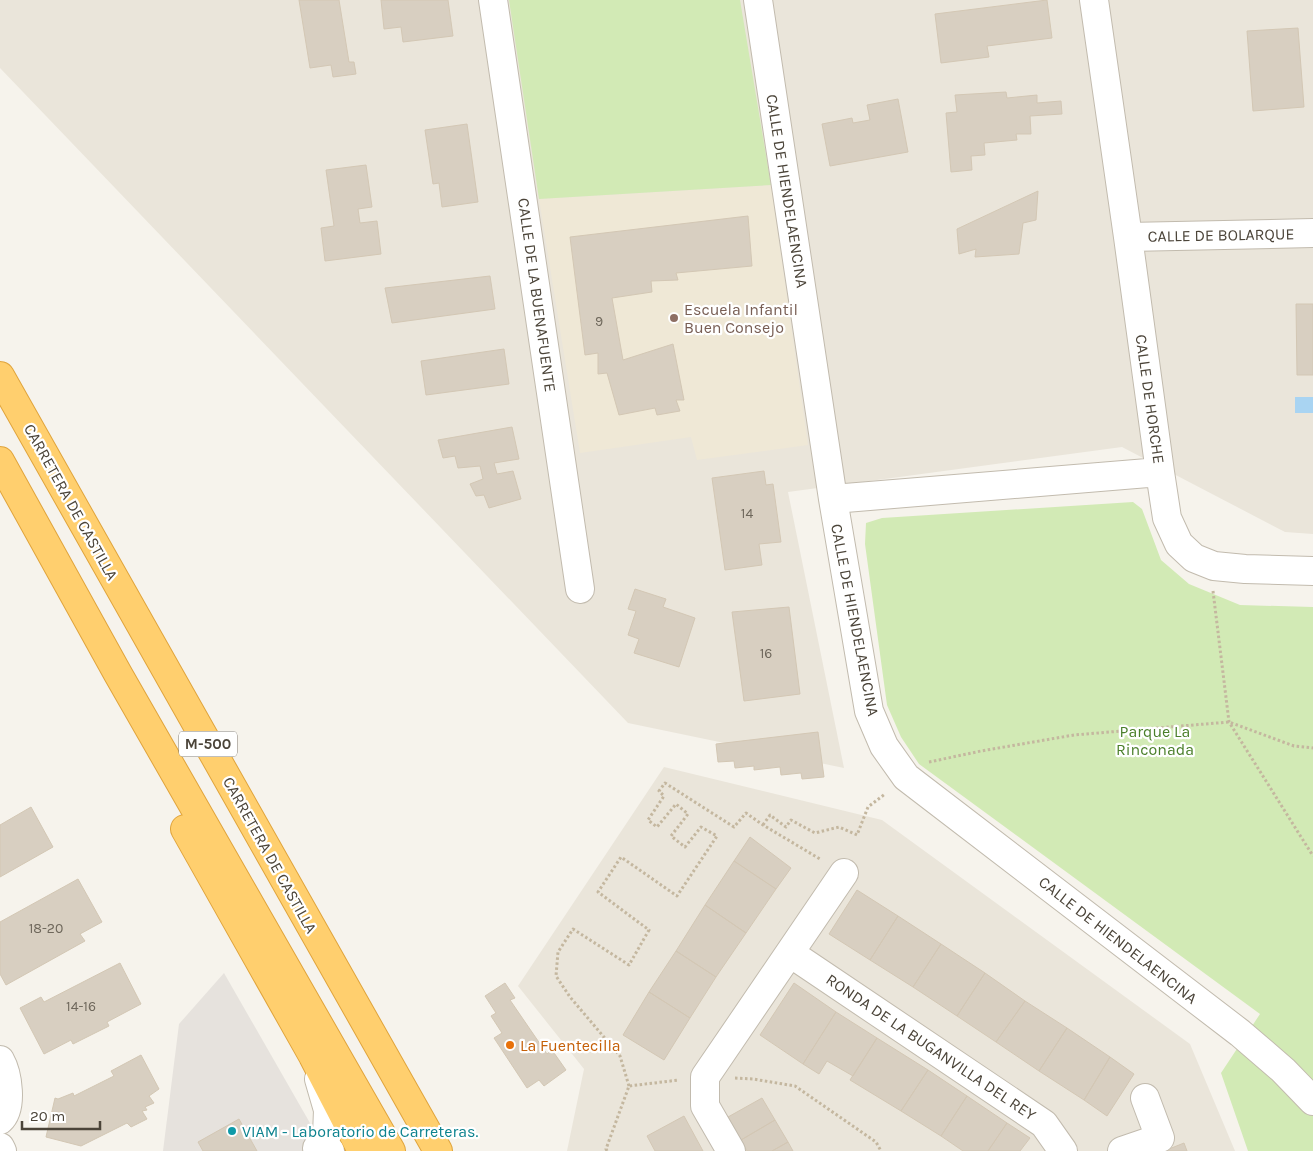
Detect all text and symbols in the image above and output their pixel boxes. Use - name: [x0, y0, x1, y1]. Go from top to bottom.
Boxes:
- street label: CALLE DE HIENDELAENCINA: [762, 93, 812, 289]
- street label: CALLE DE LA BUENAFUENTE: [514, 197, 560, 393]
- street label: CALLE DE BOLARQUE: [1147, 224, 1295, 246]
- place label: Escuela Infantil Buen Consejo: [684, 300, 798, 337]
- marker: Escuela Infantil Buen Consejo: [668, 312, 680, 324]
- house number: 9: [595, 313, 603, 330]
- street label: CALLE DE HORCHE: [1132, 333, 1168, 465]
- street label: CARRETERA DE CASTILLA: [20, 420, 122, 584]
- house number: 14: [741, 505, 753, 522]
- street label: CALLE DE HIENDELAENCINA: [827, 522, 883, 718]
- house number: 16: [760, 645, 772, 662]
- park label: Parque La Rinconada: [1116, 722, 1194, 759]
- road number: M-500: [179, 732, 237, 756]
- street label: CARRETERA DE CASTILLA: [219, 773, 321, 937]
- street label: CALLE DE HIENDELAENCINA: [1035, 872, 1201, 1008]
- house number: 18-20: [29, 920, 63, 937]
- street label: RONDA DE LA BUGANVILLA DEL REY: [822, 969, 1040, 1125]
- house number: 14-16: [66, 998, 96, 1015]
- place label: La Fuentecilla: [520, 1036, 621, 1055]
- marker: La Fuentecilla: [504, 1039, 516, 1051]
- scale bar: [22, 1098, 100, 1130]
- text: 20 m: [30, 1107, 65, 1125]
- place label: VIAM - Laboratorio de Carreteras.: [242, 1122, 478, 1141]
- marker: VIAM - Laboratorio de Carreteras.: [226, 1125, 238, 1137]

